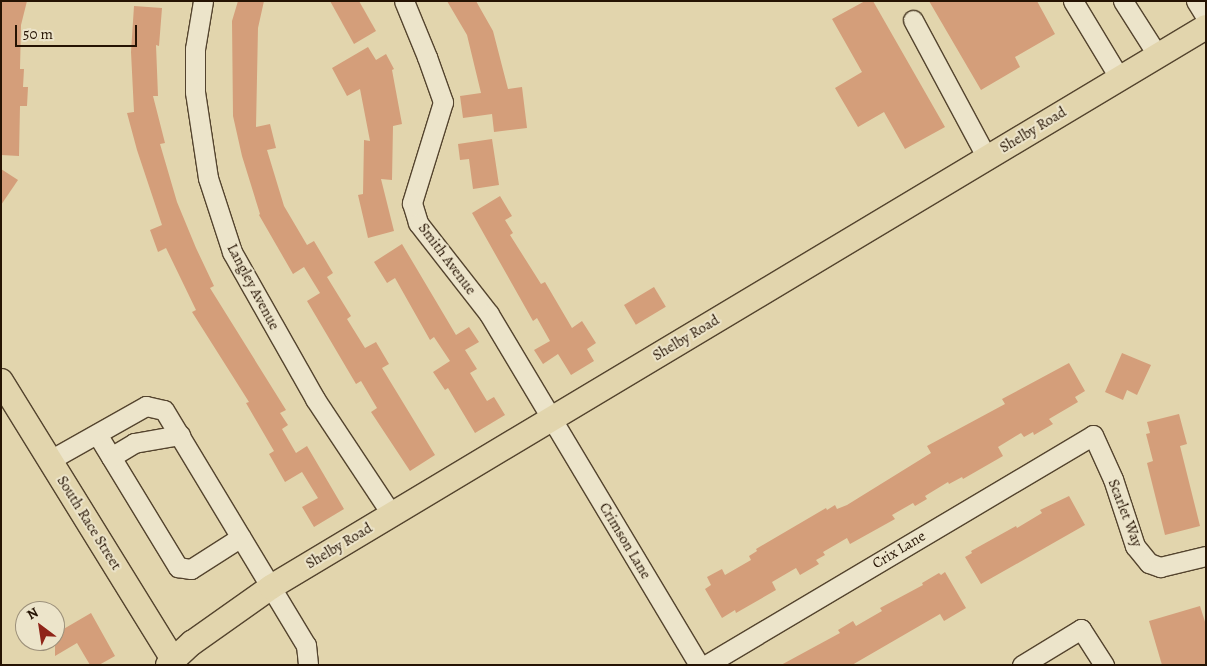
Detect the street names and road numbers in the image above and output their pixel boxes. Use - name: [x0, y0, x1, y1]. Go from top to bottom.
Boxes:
- street label: Shelby Road: [996, 103, 1070, 157]
- street label: Smith Avenue: [414, 220, 480, 298]
- street label: Langley Avenue: [223, 241, 283, 333]
- street label: Shelby Road: [649, 311, 723, 365]
- street label: South Race Street: [53, 473, 125, 573]
- street label: Scarlet Way: [1104, 477, 1146, 549]
- street label: Crimson Lane: [595, 500, 655, 582]
- street label: Shelby Road: [302, 519, 376, 573]
- street label: Crix Lane: [869, 527, 929, 573]

